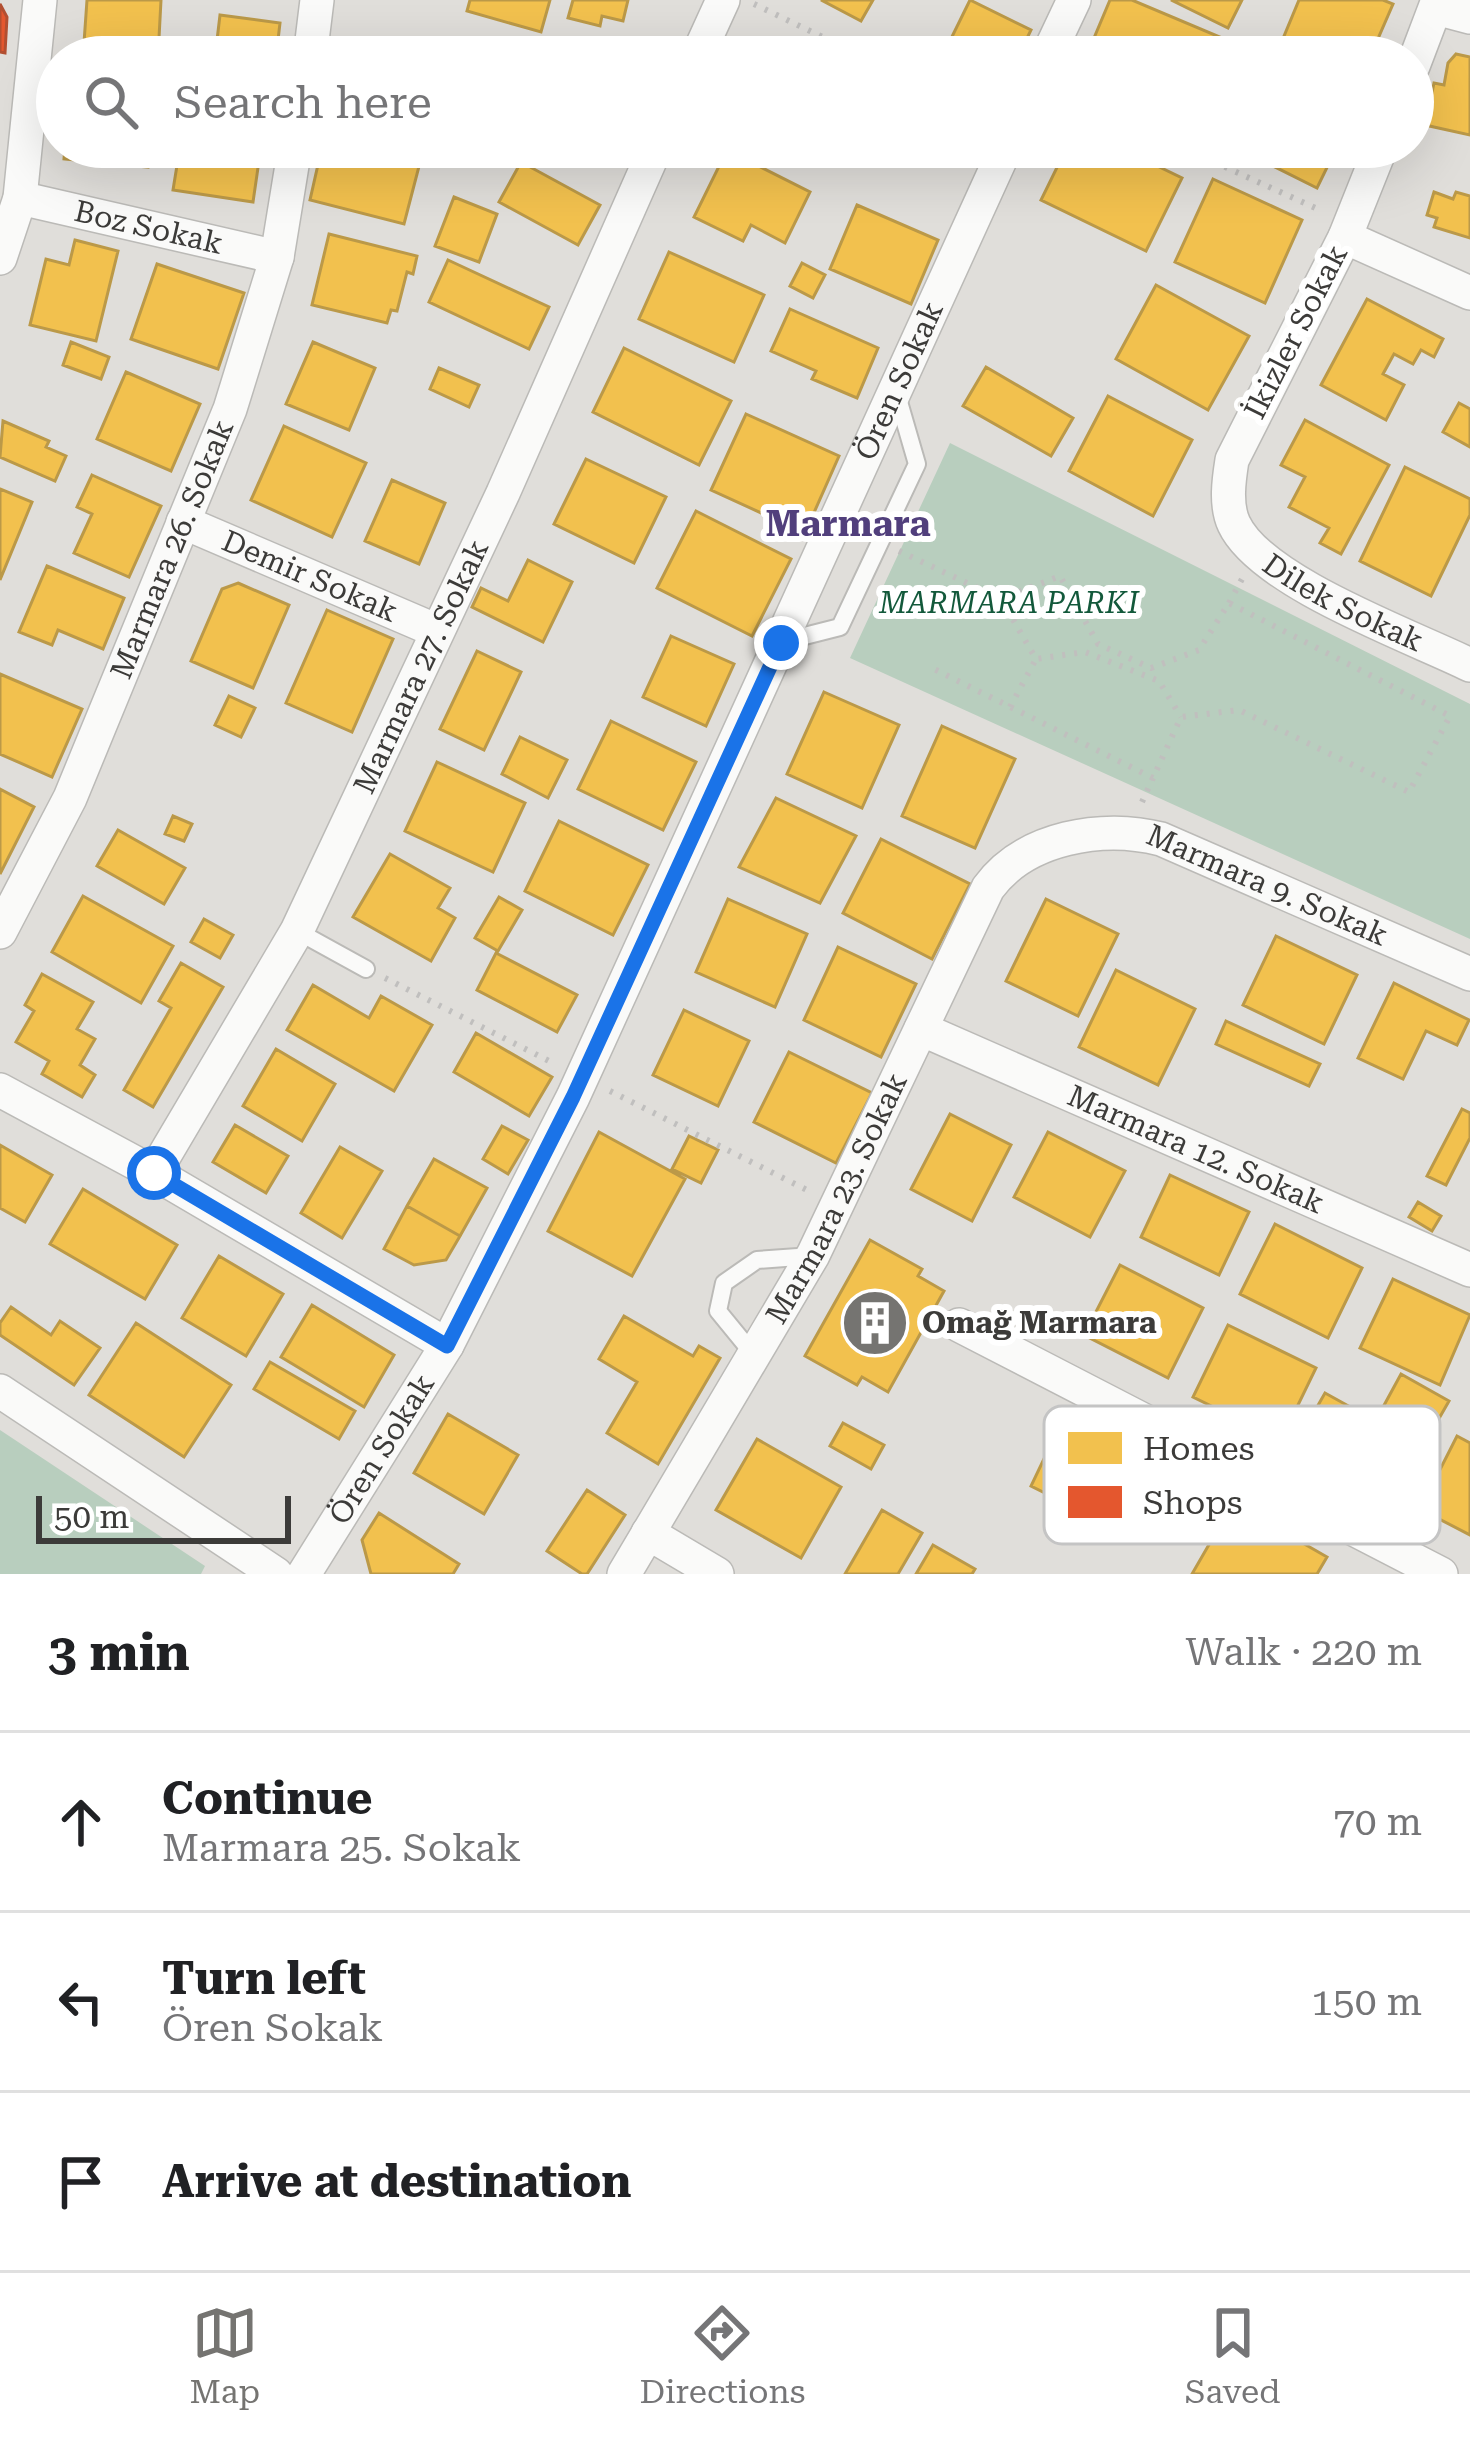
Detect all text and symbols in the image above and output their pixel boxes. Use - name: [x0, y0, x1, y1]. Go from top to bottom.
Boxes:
- search box: [36, 36, 1434, 168]
- icon: search: [78, 69, 144, 135]
- text: Search here: [174, 76, 432, 129]
- street label: Boz Sokak: [71, 193, 226, 261]
- street label: İkizler Sokak: [1237, 239, 1354, 425]
- street label: Ören Sokak: [848, 296, 950, 465]
- street label: Marmara 26. Sokak: [103, 415, 241, 684]
- district label: Marmara: [765, 503, 931, 545]
- street label: Demir Sokak: [217, 523, 403, 629]
- street label: Marmara 27. Sokak: [346, 534, 495, 799]
- street label: Dilek Sokak: [1256, 546, 1428, 658]
- park label: MARMARA PARKI: [878, 585, 1140, 620]
- route end: [754, 616, 808, 670]
- street label: Marmara 9. Sokak: [1141, 817, 1393, 953]
- street label: Marmara 23. Sokak: [758, 1067, 914, 1330]
- street label: Marmara 12. Sokak: [1062, 1078, 1329, 1221]
- route start: [127, 1146, 181, 1200]
- building icon: Omağ Marmara: [840, 1288, 910, 1358]
- place label: Omağ Marmara: [922, 1305, 1157, 1340]
- street label: Ören Sokak: [322, 1368, 441, 1530]
- legend: [1044, 1406, 1440, 1544]
- text: Homes: [1143, 1429, 1254, 1468]
- text: Shops: [1143, 1483, 1242, 1522]
- scale bar: [36, 1490, 291, 1543]
- text: 50 m: [54, 1497, 129, 1536]
- text: 3 min: [48, 1623, 190, 1682]
- text: Walk · 220 m: [1186, 1629, 1422, 1675]
- text: Continue: [162, 1772, 373, 1825]
- icon: ahead: [48, 1789, 114, 1855]
- text: 70 m: [1333, 1799, 1422, 1845]
- text: Marmara 25. Sokak: [162, 1825, 521, 1871]
- text: Turn left: [162, 1952, 366, 2005]
- icon: left: [48, 1969, 114, 2035]
- text: 150 m: [1311, 1979, 1422, 2025]
- text: Ören Sokak: [162, 2005, 383, 2051]
- icon: arrive: [48, 2149, 114, 2215]
- text: Arrive at destination: [162, 2155, 631, 2208]
- tab: Map: [190, 2300, 260, 2411]
- tab: Directions: [639, 2300, 805, 2411]
- tab: Saved: [1185, 2300, 1280, 2411]

